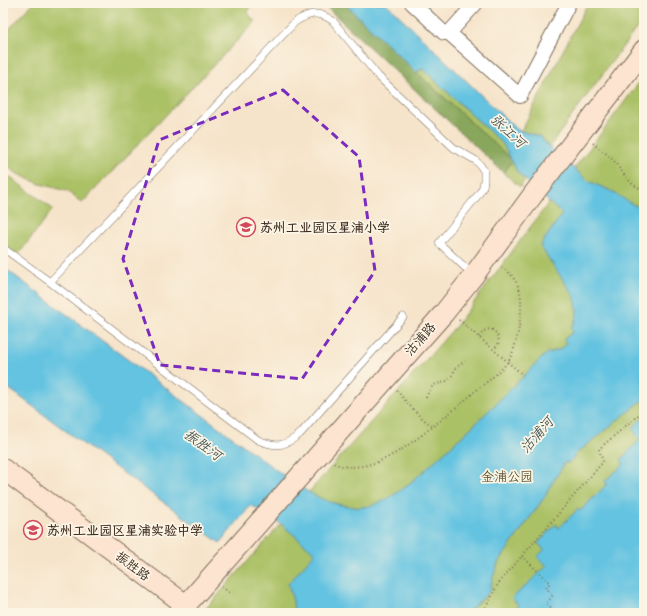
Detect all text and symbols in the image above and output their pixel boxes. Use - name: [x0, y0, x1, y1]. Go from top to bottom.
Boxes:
- water label: 张江河: [487, 110, 531, 153]
- school or university icon: 苏州工业园区星浦小学: [235, 216, 257, 238]
- place label: 苏州工业园区星浦小学: [260, 220, 390, 235]
- street label: 沽浦路: [402, 319, 438, 359]
- water label: 沽浦河: [517, 412, 559, 456]
- water label: 振胜河: [181, 426, 227, 465]
- park label: 金浦公园: [481, 469, 533, 484]
- school or university icon: 苏州工业园区星浦实验中学: [22, 519, 44, 541]
- place label: 苏州工业园区星浦实验中学: [47, 523, 203, 538]
- street label: 振胜路: [113, 548, 153, 584]

